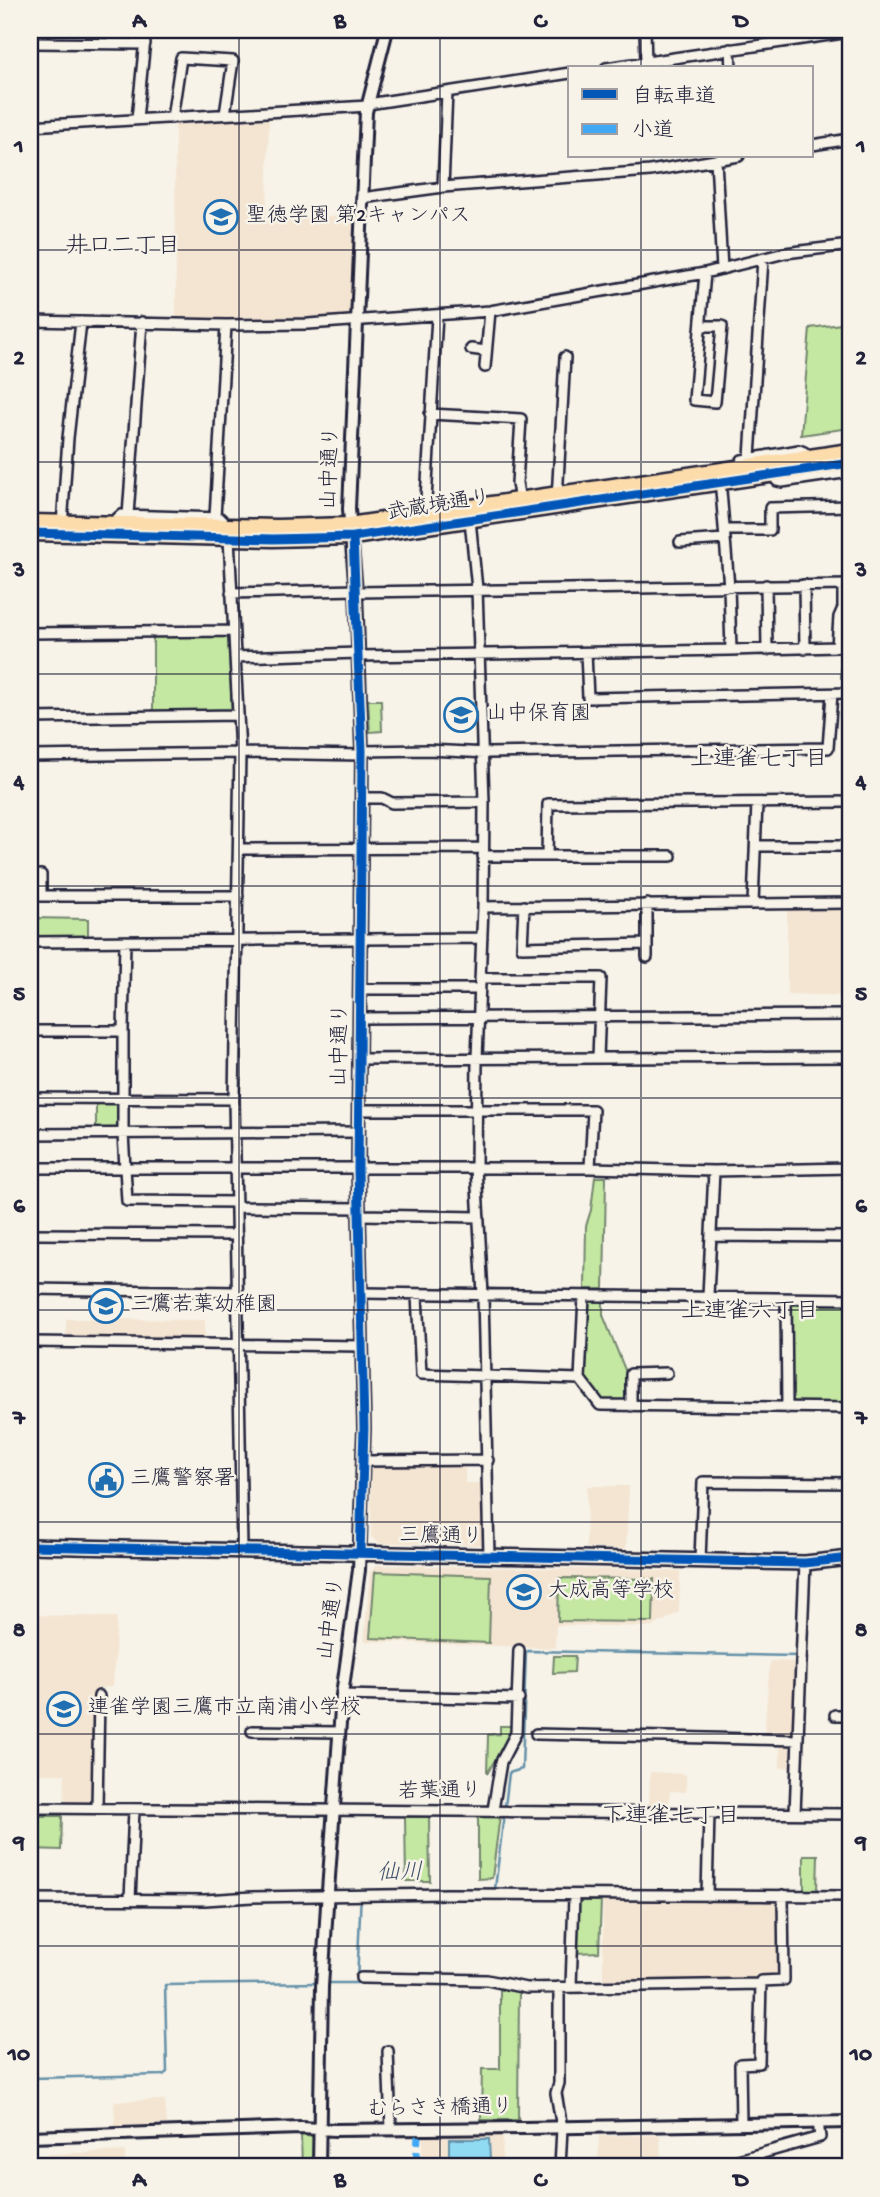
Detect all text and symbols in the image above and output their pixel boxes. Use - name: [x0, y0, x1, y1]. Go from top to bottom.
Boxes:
- text: A: [131, 9, 147, 36]
- text: B: [333, 9, 347, 36]
- text: C: [534, 9, 549, 36]
- text: D: [732, 9, 750, 36]
- legend: [568, 66, 814, 158]
- text: 自転車道: [632, 84, 716, 111]
- text: 小道: [632, 119, 674, 145]
- text: 1: [13, 134, 24, 161]
- text: 1: [855, 134, 866, 161]
- school or university icon: 聖徳学園 第2キャンパス: [202, 198, 240, 236]
- place label: 聖徳学園 第2キャンパス: [246, 204, 470, 230]
- district label: 井口二丁目: [66, 233, 181, 261]
- text: 2: [13, 346, 25, 373]
- text: 2: [855, 346, 867, 373]
- street label: 山中通り: [316, 426, 346, 510]
- street label: 武蔵境通り: [385, 484, 493, 528]
- text: 3: [12, 558, 25, 585]
- text: 3: [854, 558, 867, 585]
- school or university icon: 山中保育園: [442, 696, 480, 734]
- place label: 山中保育園: [486, 701, 591, 728]
- district label: 上連雀七丁目: [690, 746, 828, 774]
- text: 4: [13, 770, 25, 797]
- text: 4: [855, 770, 867, 797]
- text: 5: [13, 982, 25, 1009]
- text: 5: [855, 982, 867, 1009]
- street label: 山中通り: [327, 1003, 355, 1087]
- text: 6: [13, 1194, 26, 1221]
- text: 6: [855, 1194, 868, 1221]
- school or university icon: 三鷹若葉幼稚園: [87, 1287, 125, 1325]
- place label: 三鷹若葉幼稚園: [130, 1292, 277, 1319]
- district label: 上連雀六丁目: [681, 1298, 819, 1326]
- text: 7: [12, 1406, 26, 1433]
- text: 7: [854, 1406, 868, 1433]
- public building icon: 三鷹警察署: [87, 1461, 125, 1499]
- place label: 三鷹警察署: [130, 1466, 235, 1493]
- street label: 三鷹通り: [399, 1523, 483, 1551]
- school or university icon: 大成高等学校: [505, 1573, 543, 1611]
- street label: 山中通り: [313, 1575, 351, 1662]
- place label: 大成高等学校: [548, 1578, 674, 1605]
- text: 8: [13, 1618, 26, 1645]
- text: 8: [855, 1618, 868, 1645]
- school or university icon: 連雀学園三鷹市立南浦小学校: [45, 1690, 83, 1728]
- place label: 連雀学園三鷹市立南浦小学校: [88, 1695, 361, 1722]
- street label: 若葉通り: [398, 1778, 482, 1806]
- district label: 下連雀七丁目: [602, 1803, 740, 1831]
- text: 9: [12, 1830, 25, 1857]
- text: 9: [854, 1830, 867, 1857]
- water label: 仙川: [377, 1860, 423, 1888]
- text: 10: [7, 2042, 30, 2069]
- text: 10: [849, 2042, 872, 2069]
- street label: むらさき橋通り: [367, 2095, 513, 2124]
- text: A: [131, 2168, 147, 2195]
- text: B: [333, 2168, 347, 2195]
- text: C: [534, 2168, 549, 2195]
- text: D: [732, 2168, 750, 2195]

